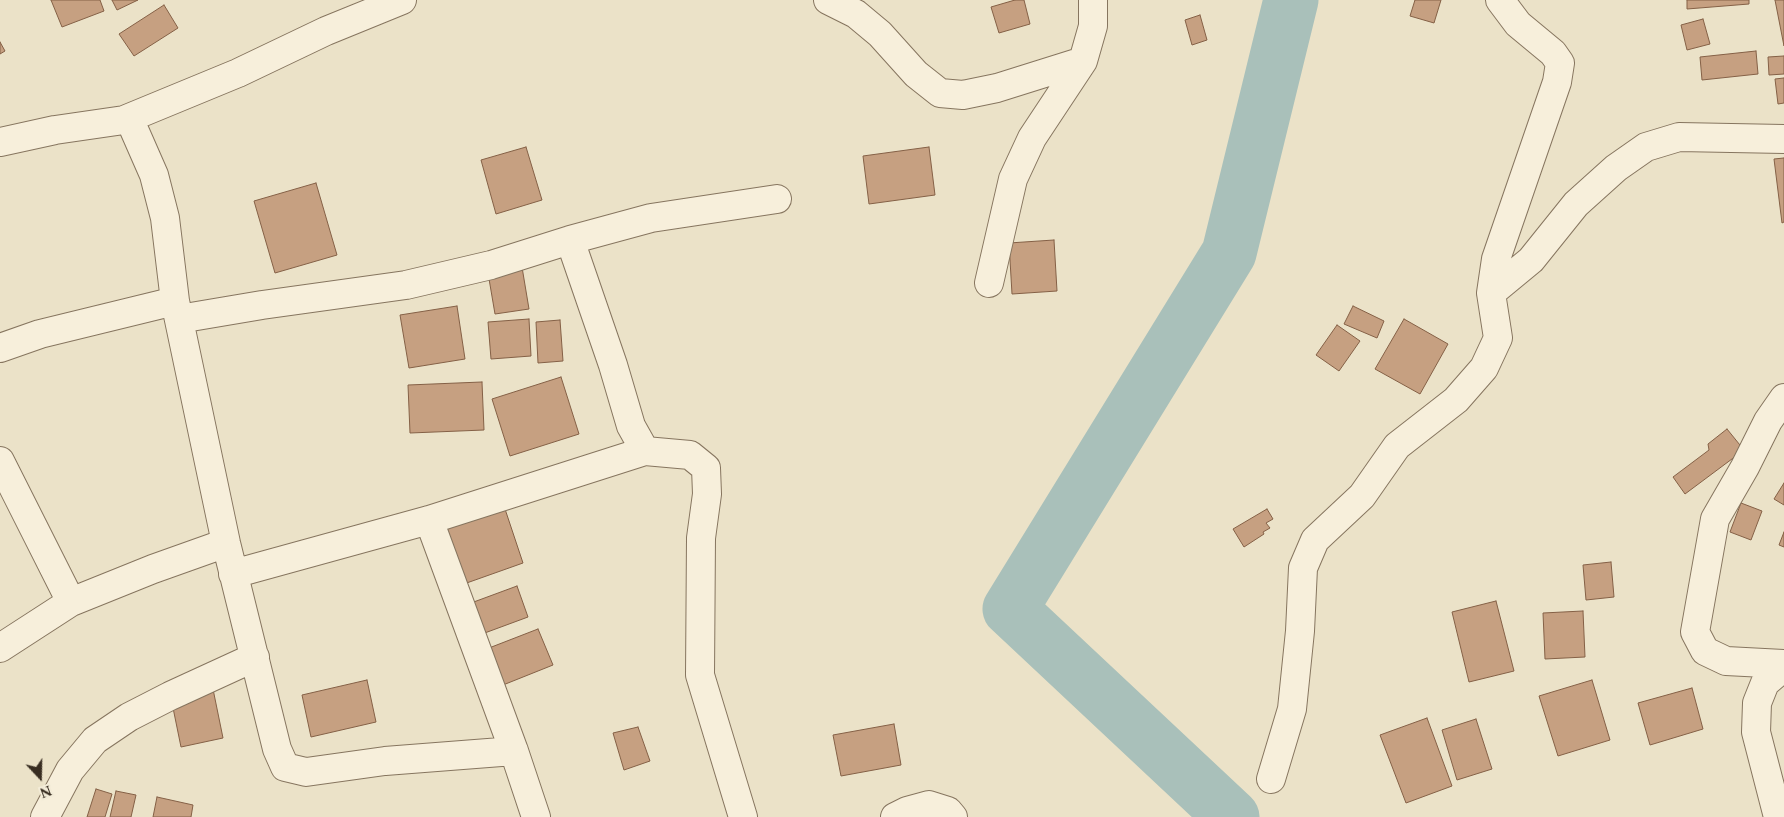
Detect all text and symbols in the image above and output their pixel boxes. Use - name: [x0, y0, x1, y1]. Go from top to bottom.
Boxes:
- north arrow: [15, 752, 65, 802]
- text: N: [36, 780, 55, 803]

